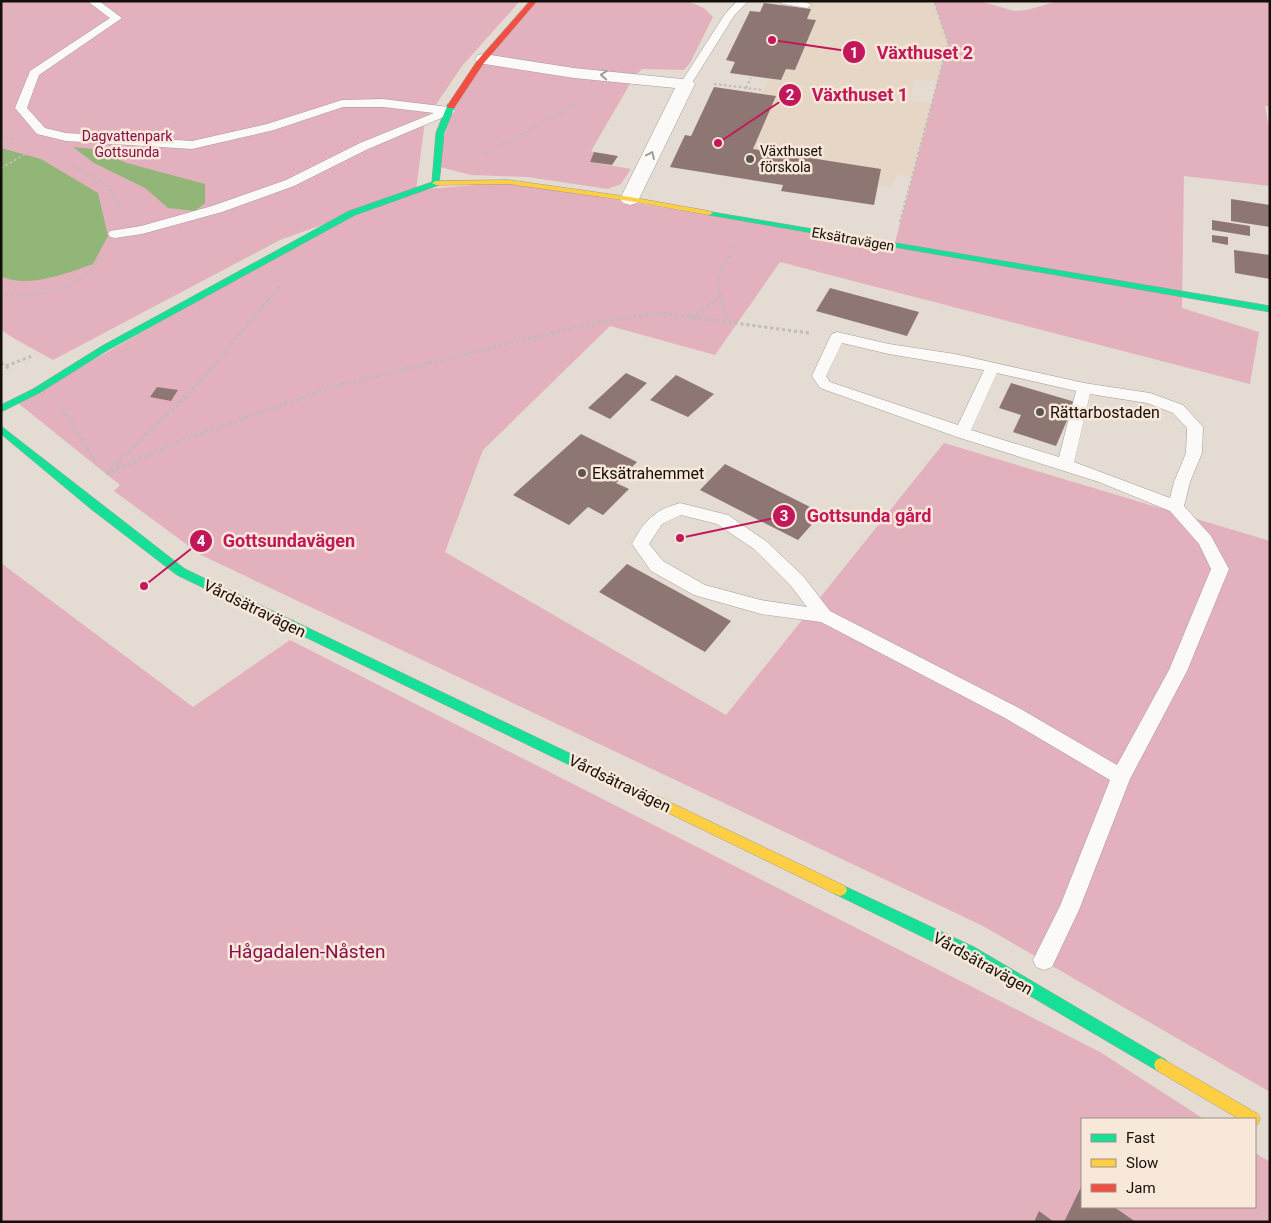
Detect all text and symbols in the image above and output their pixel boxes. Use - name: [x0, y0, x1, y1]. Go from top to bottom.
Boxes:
- callout: Växthuset 2: [842, 36, 983, 69]
- text: Växthuset 2: [877, 42, 973, 63]
- text: 1: [850, 44, 858, 62]
- one-way arrow: [599, 70, 607, 81]
- callout: Växthuset 1: [777, 78, 918, 111]
- text: Växthuset 1: [812, 84, 908, 105]
- text: 2: [786, 86, 795, 104]
- park label: Dagvattenpark Gottsunda: [82, 128, 173, 160]
- place label: Växthuset förskola: [760, 143, 823, 175]
- one-way arrow: [645, 151, 655, 160]
- marker: Växthuset förskola: [744, 153, 756, 165]
- street label: Eksätravägen: [810, 224, 896, 254]
- place label: Rättarbostaden: [1050, 403, 1160, 422]
- marker: Rättarbostaden: [1034, 406, 1046, 418]
- place label: Eksätrahemmet: [592, 464, 704, 483]
- marker: Eksätrahemmet: [576, 467, 588, 479]
- callout: Gottsunda gård: [771, 499, 941, 532]
- text: Gottsunda gård: [807, 505, 931, 526]
- text: 3: [780, 507, 788, 525]
- callout: Gottsundavägen: [188, 524, 365, 557]
- text: Gottsundavägen: [223, 530, 355, 551]
- text: 4: [197, 532, 206, 550]
- street label: Vårdsätravägen: [201, 576, 309, 641]
- street label: Vårdsätravägen: [566, 751, 674, 816]
- street label: Vårdsätravägen: [929, 928, 1036, 999]
- park label: Hågadalen-Nåsten: [229, 940, 385, 963]
- legend: [1081, 1118, 1256, 1208]
- text: Fast: [1126, 1129, 1155, 1147]
- text: Slow: [1126, 1154, 1158, 1172]
- text: Jam: [1126, 1179, 1156, 1197]

